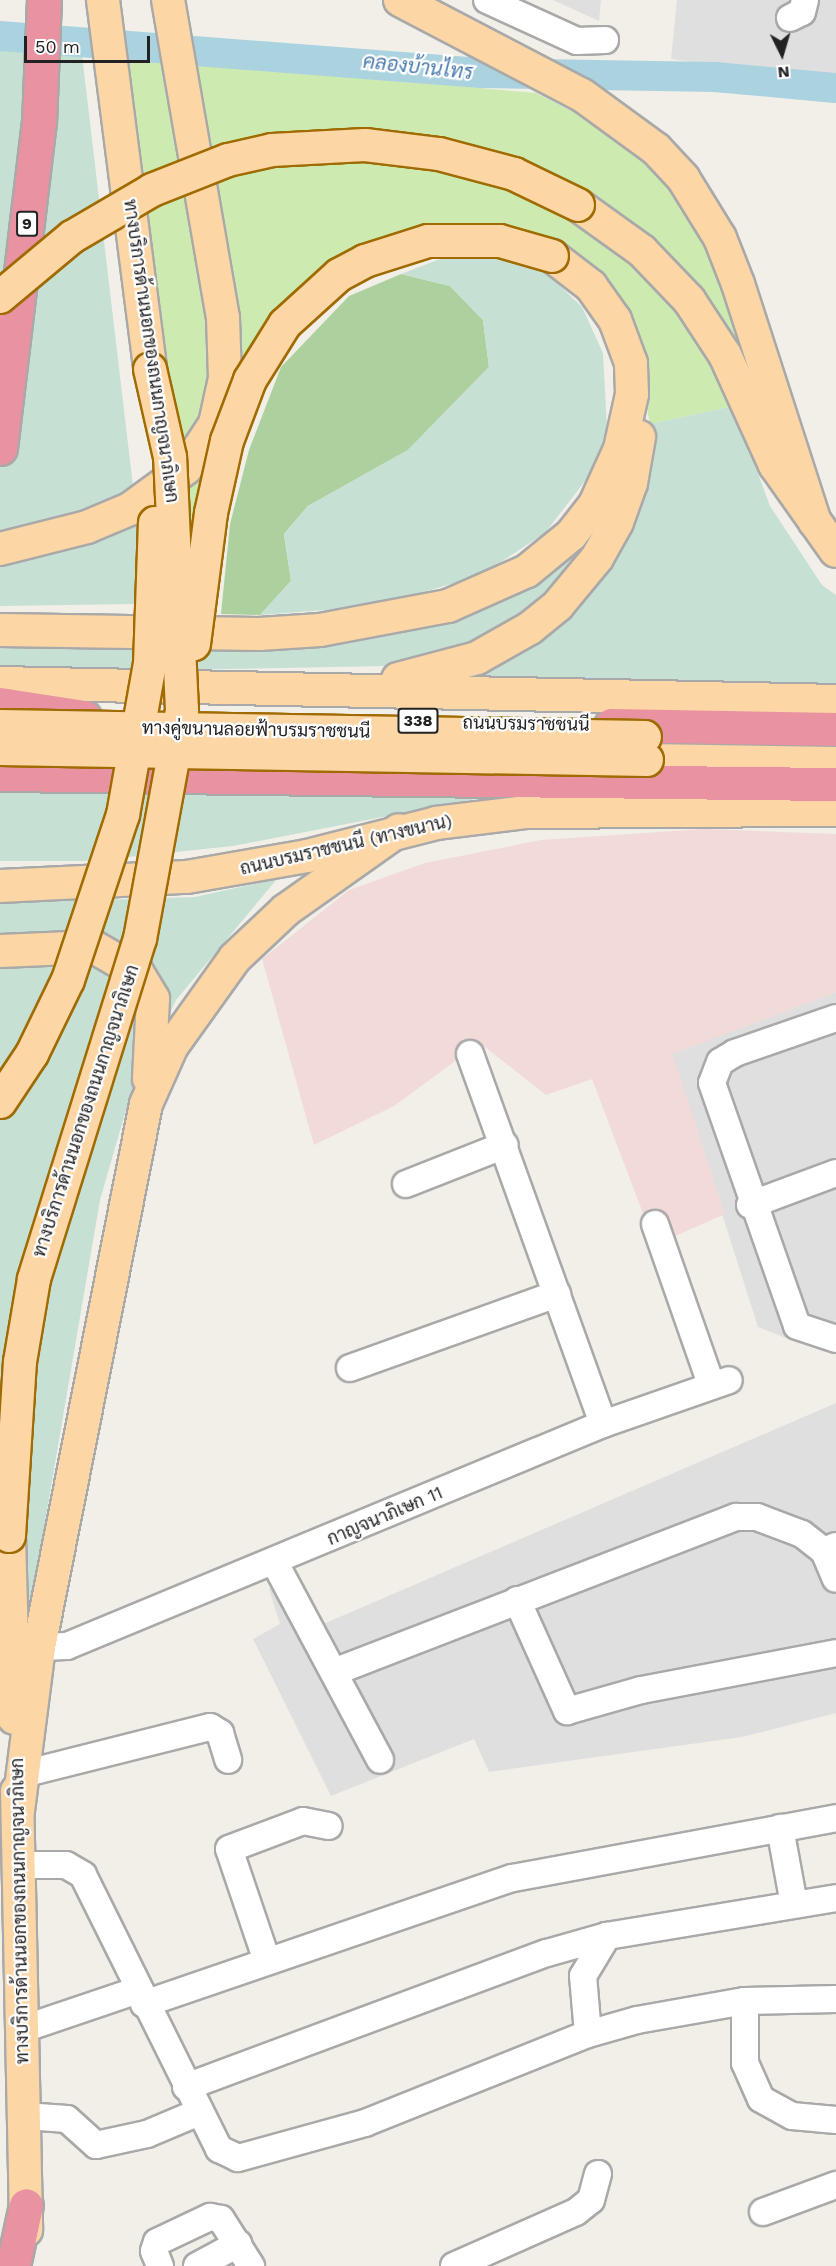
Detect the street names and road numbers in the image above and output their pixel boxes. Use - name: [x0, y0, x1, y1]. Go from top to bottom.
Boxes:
- street label: ทางบริการด้านนอกของถนนกาญจนาภิเษก: [119, 198, 183, 504]
- road number: 9: [15, 211, 39, 237]
- road number: 338: [397, 708, 439, 734]
- street label: ถนนบรมราชชนนี: [462, 712, 590, 736]
- street label: ทางคู่ขนานลอยฟ้าบรมราชชนนี: [142, 717, 370, 743]
- street label: ถนนบรมราชชนนี (ทางขนาน): [238, 810, 454, 880]
- street label: ทางบริการด้านนอกของถนนกาญจนาภิเษก: [28, 962, 144, 1260]
- street label: กาญจนาภิเษก 11: [324, 1482, 446, 1550]
- street label: ทางบริการด้านนอกของถนนกาญจนาภิเษก: [7, 1758, 33, 2064]

